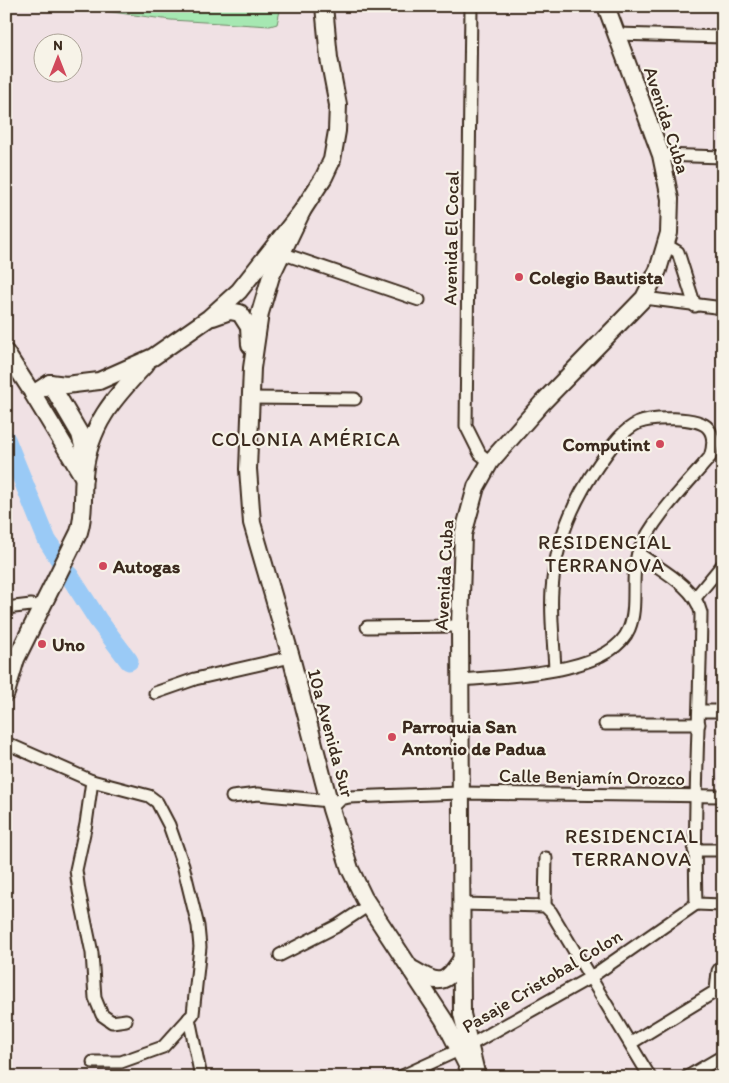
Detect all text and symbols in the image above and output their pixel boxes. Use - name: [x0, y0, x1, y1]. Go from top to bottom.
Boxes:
- north arrow: [32, 32, 82, 82]
- text: N: [53, 37, 63, 54]
- street label: Avenida Cuba: [639, 64, 695, 176]
- street label: Avenida El Cocal: [438, 170, 464, 306]
- place label: Colegio Bautista: [529, 266, 664, 289]
- marker: Colegio Bautista: [513, 271, 525, 283]
- district label: COLONIA AMÉRICA: [211, 427, 401, 451]
- place label: Computint: [563, 433, 651, 456]
- marker: Computint: [654, 438, 666, 450]
- street label: Avenida Cuba: [430, 519, 458, 631]
- district label: RESIDENCIAL TERRANOVA: [538, 530, 672, 577]
- place label: Autogas: [112, 555, 181, 578]
- marker: Autogas: [97, 560, 109, 572]
- place label: Uno: [52, 633, 85, 656]
- marker: Uno: [36, 638, 48, 650]
- street label: 10a Avenida Sur: [303, 666, 359, 800]
- place label: Parroquia San Antonio de Padua: [401, 715, 547, 760]
- marker: Parroquia San Antonio de Padua: [386, 731, 398, 743]
- street label: Calle Benjamín Orozco: [499, 764, 685, 790]
- district label: RESIDENCIAL TERRANOVA: [565, 824, 699, 871]
- street label: Pasaje Cristobal Colon: [458, 924, 627, 1038]

